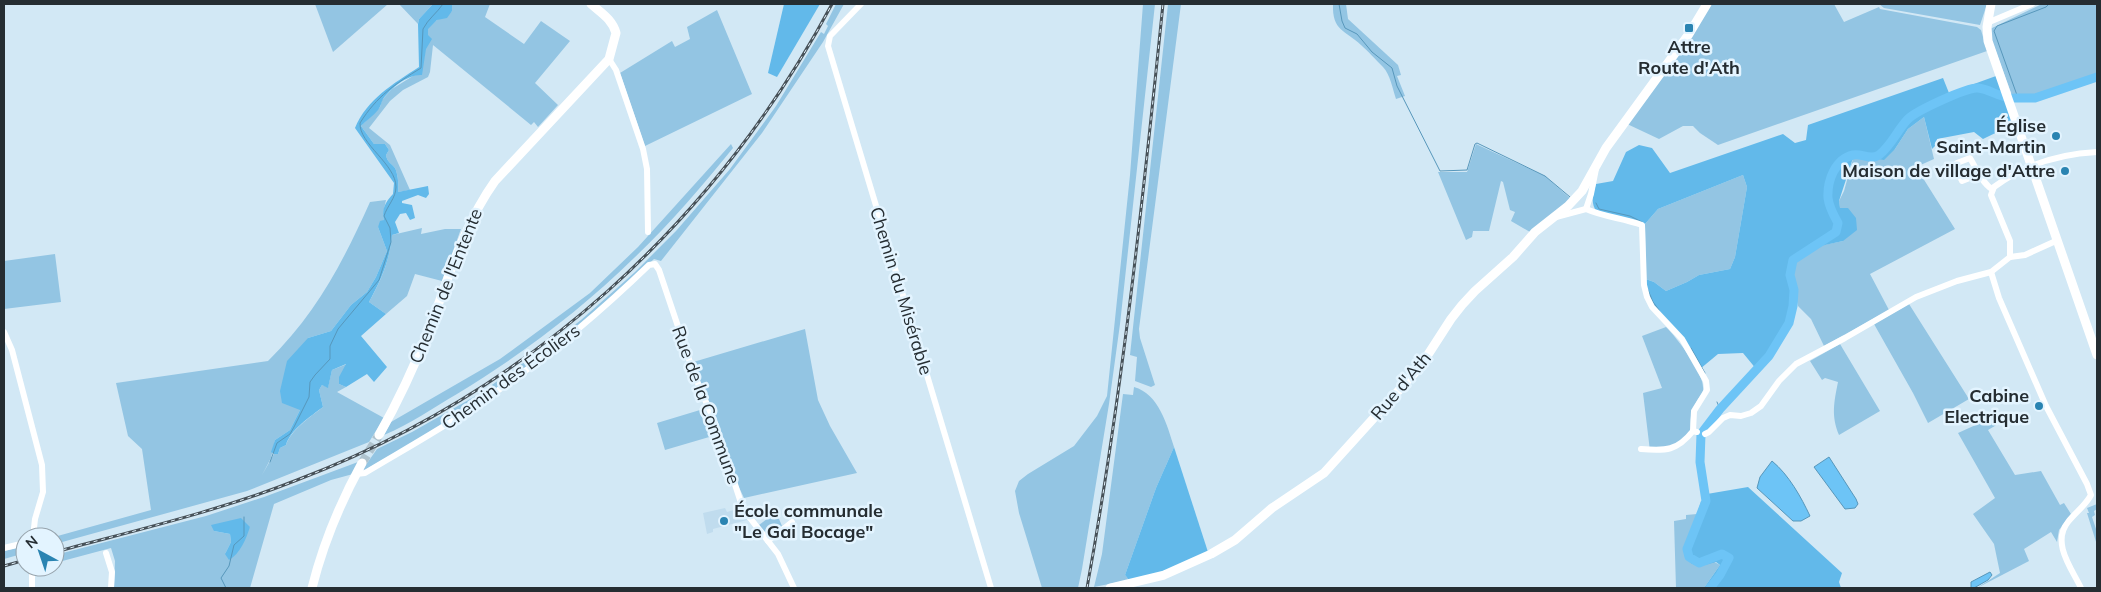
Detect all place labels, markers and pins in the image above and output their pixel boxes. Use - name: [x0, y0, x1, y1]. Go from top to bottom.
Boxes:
- marker: Attre Route d'Ath: [1683, 22, 1695, 34]
- place label: Attre Route d'Ath: [1638, 35, 1740, 79]
- place label: Église Saint-Martin: [1936, 114, 2046, 158]
- marker: Église Saint-Martin: [2050, 130, 2062, 142]
- place label: Maison de village d'Attre: [1842, 159, 2055, 182]
- marker: Maison de village d'Attre: [2059, 165, 2071, 177]
- place label: Cabine Electrique: [1944, 384, 2029, 428]
- marker: Cabine Electrique: [2033, 400, 2045, 412]
- place label: École communale "Le Gai Bocage": [734, 499, 883, 543]
- marker: École communale "Le Gai Bocage": [718, 515, 730, 527]

